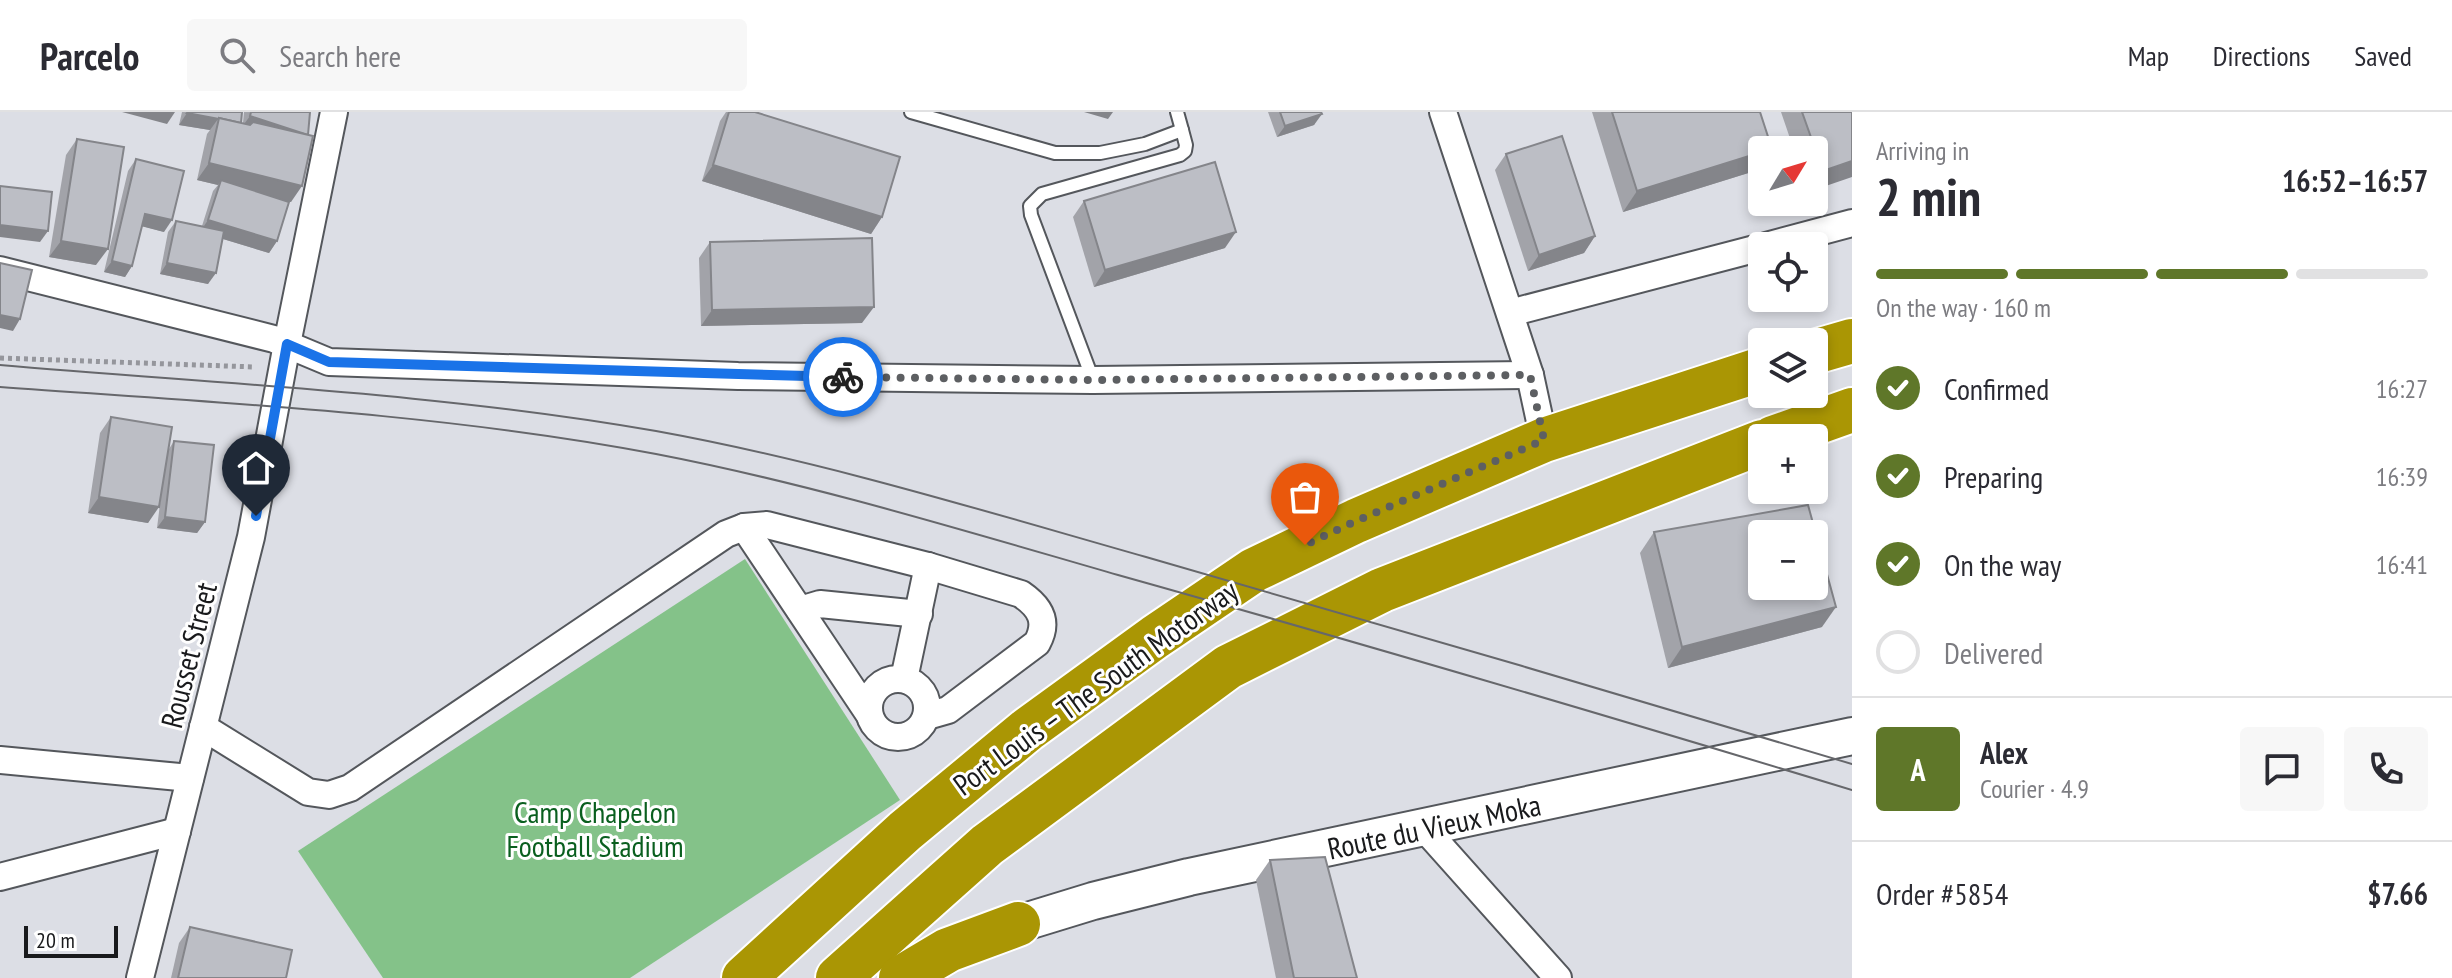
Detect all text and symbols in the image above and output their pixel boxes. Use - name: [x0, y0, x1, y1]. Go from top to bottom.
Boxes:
- search box: [187, 19, 747, 91]
- text: Parcelo: [40, 31, 139, 80]
- icon: search: [215, 33, 259, 77]
- text: Search here: [279, 36, 401, 75]
- text: Map: [2128, 37, 2169, 74]
- text: Directions: [2213, 37, 2310, 74]
- text: Saved: [2354, 37, 2412, 74]
- text: Arriving in: [1876, 134, 1969, 167]
- north arrow: [1748, 136, 1828, 216]
- map controls: [1748, 136, 1828, 600]
- text: 16:52–16:57: [2282, 161, 2428, 200]
- text: 2 min: [1876, 163, 1981, 230]
- button: locate: [1748, 232, 1828, 312]
- text: On the way · 160 m: [1876, 291, 2051, 324]
- button: layers: [1748, 328, 1828, 408]
- courier: [803, 337, 883, 417]
- icon: bike: [821, 355, 865, 399]
- icon: check: [1876, 366, 1920, 410]
- text: Confirmed: [1944, 369, 2049, 408]
- text: 16:27: [2376, 372, 2428, 405]
- button: +: [1748, 424, 1828, 504]
- pin: [222, 434, 290, 516]
- icon: home: [234, 446, 278, 490]
- icon: check: [1876, 454, 1920, 498]
- text: Preparing: [1944, 457, 2043, 496]
- text: 16:39: [2376, 460, 2428, 493]
- pin: [1271, 463, 1339, 545]
- icon: bag: [1283, 475, 1327, 519]
- button: −: [1748, 520, 1828, 600]
- icon: check: [1876, 542, 1920, 586]
- text: On the way: [1944, 545, 2061, 584]
- text: 16:41: [2376, 548, 2428, 581]
- street label: Port Louis – The South Motorway: [945, 570, 1246, 804]
- street label: Rousset Street: [151, 577, 225, 732]
- text: Delivered: [1944, 633, 2043, 672]
- button: chat: [2240, 727, 2324, 811]
- button: phone: [2344, 727, 2428, 811]
- text: Alex: [1980, 733, 2028, 772]
- text: A: [1910, 750, 1926, 789]
- text: Courier · 4.9: [1980, 772, 2089, 805]
- street label: Route du Vieux Moka: [1324, 784, 1544, 868]
- park label: Camp Chapelon Football Stadium: [506, 792, 684, 865]
- text: Order #5854: [1876, 874, 2008, 913]
- text: $7.66: [2367, 874, 2428, 913]
- scale bar: [24, 922, 118, 958]
- text: 20 m: [36, 926, 75, 954]

